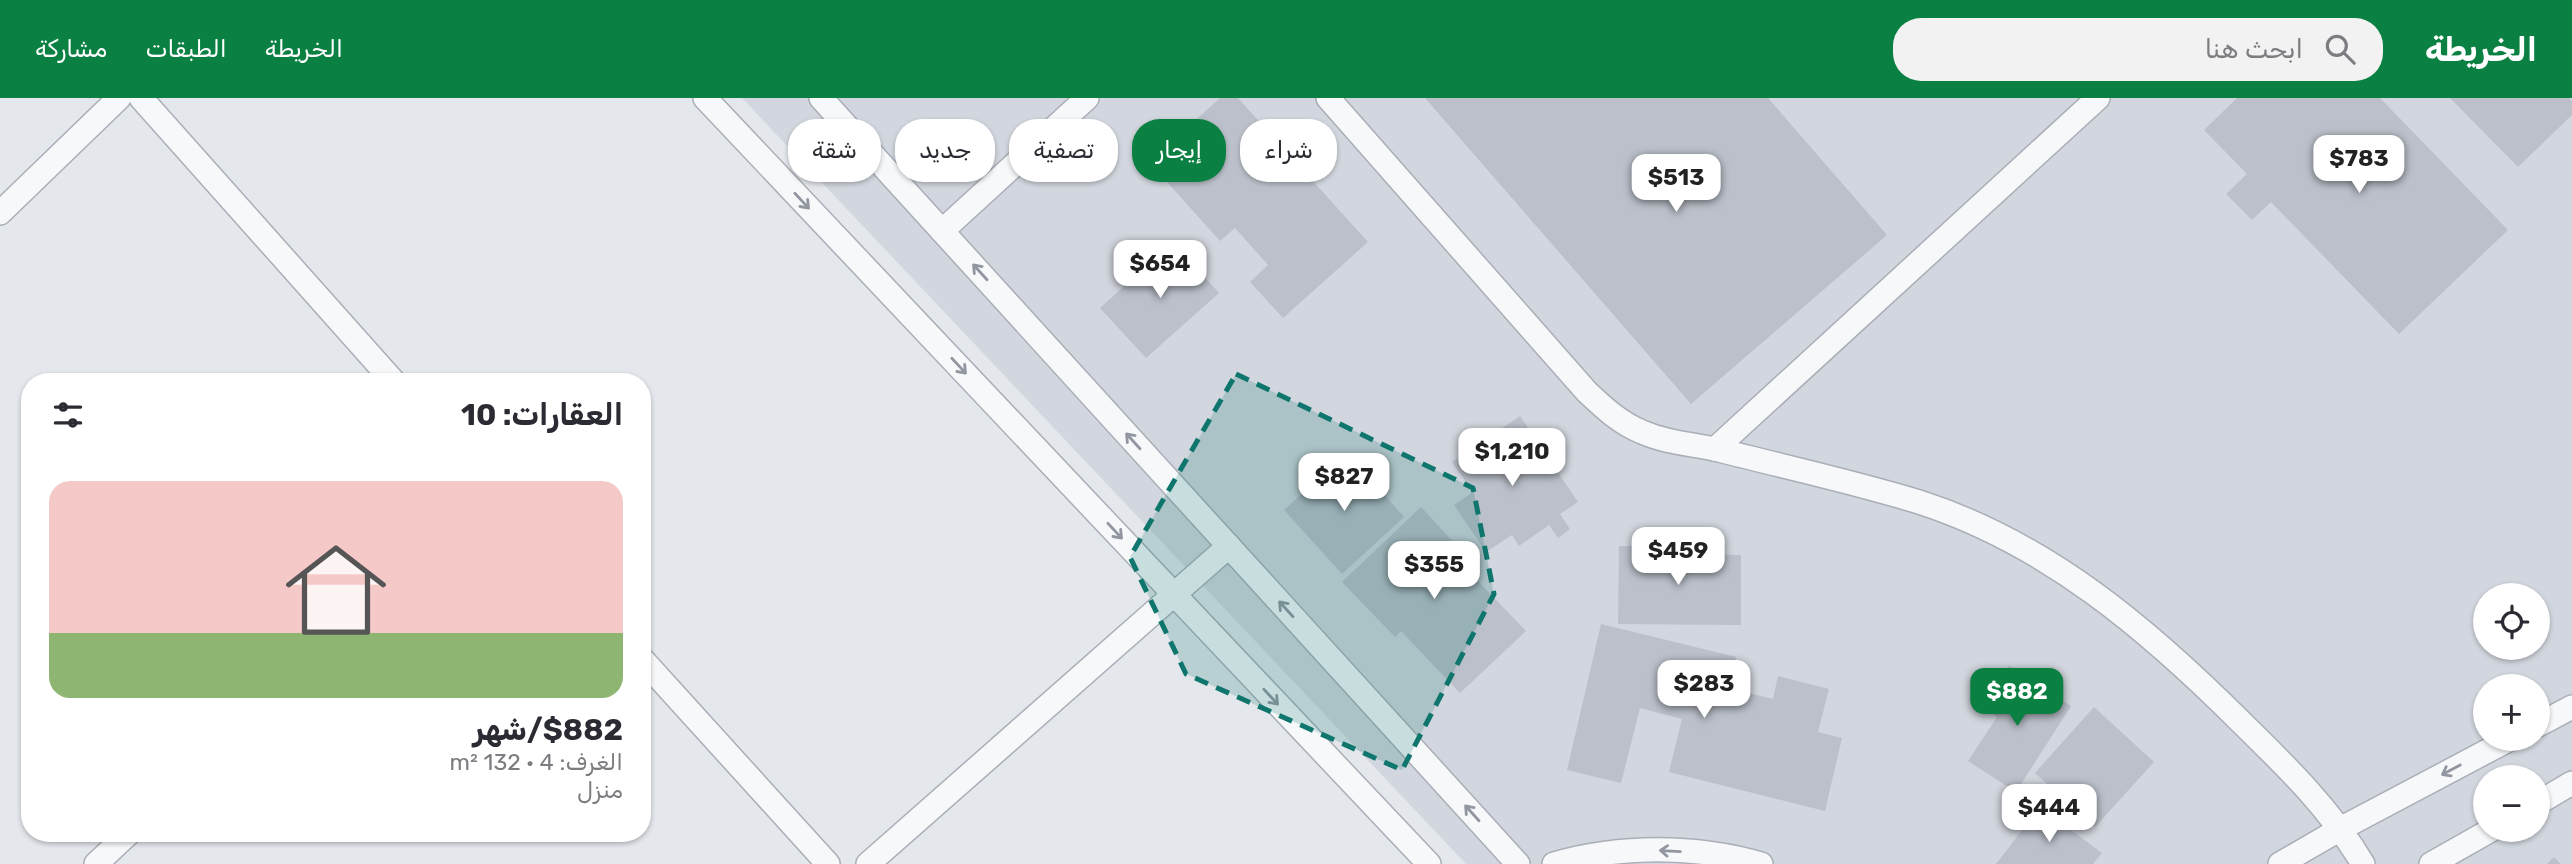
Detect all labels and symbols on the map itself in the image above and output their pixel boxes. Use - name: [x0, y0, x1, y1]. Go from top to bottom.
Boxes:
- pin: $783: [2318, 136, 2400, 195]
- pin: $513: [1635, 155, 1717, 214]
- one-way arrow: [794, 192, 811, 209]
- pin: $654: [1119, 240, 1201, 300]
- one-way arrow: [971, 264, 988, 281]
- one-way arrow: [950, 357, 967, 374]
- pin: $1,210: [1455, 428, 1569, 488]
- one-way arrow: [1125, 432, 1141, 450]
- pin: $827: [1303, 454, 1385, 513]
- one-way arrow: [1106, 523, 1123, 540]
- pin: $459: [1637, 528, 1719, 587]
- pin: $355: [1393, 542, 1475, 601]
- one-way arrow: [1278, 600, 1294, 618]
- pin: $283: [1663, 660, 1745, 720]
- pin: $882: [1976, 668, 2058, 728]
- one-way arrow: [1263, 688, 1280, 705]
- one-way arrow: [2441, 764, 2462, 778]
- pin: $444: [2008, 784, 2090, 844]
- one-way arrow: [1464, 805, 1480, 823]
- one-way arrow: [1659, 844, 1682, 857]

